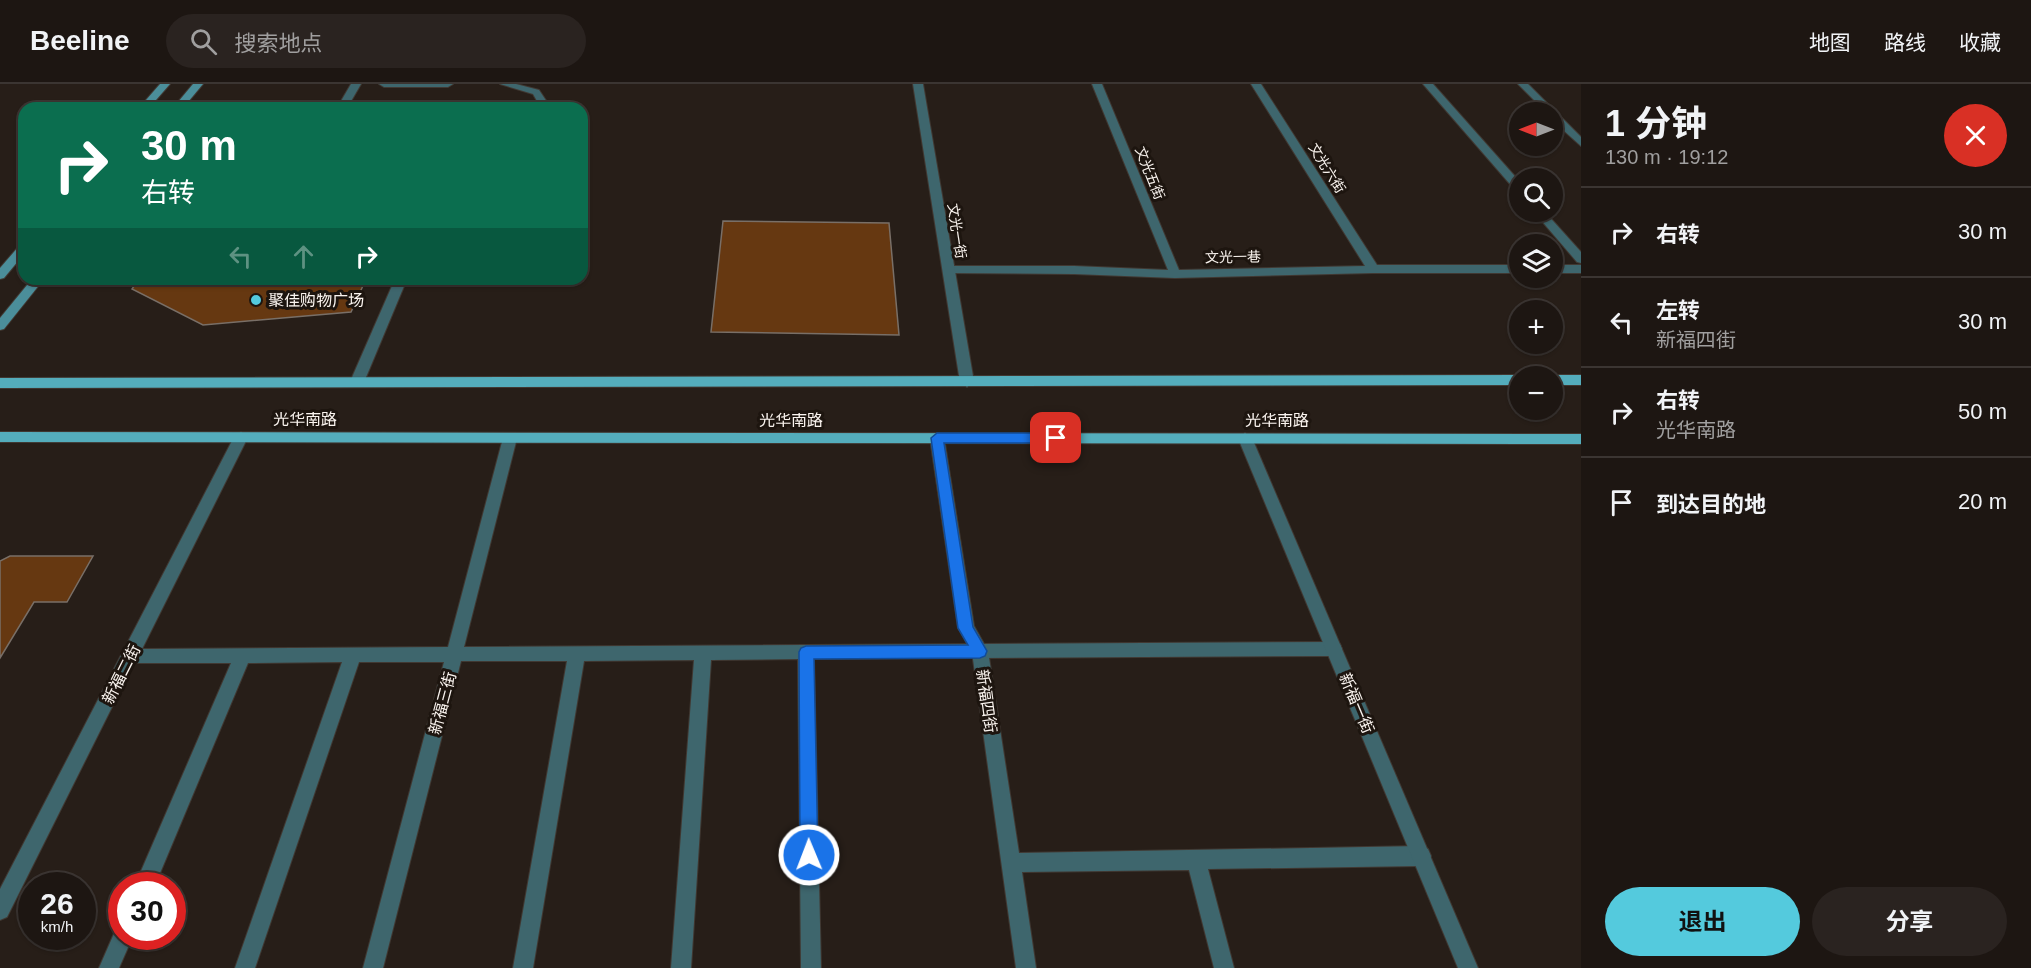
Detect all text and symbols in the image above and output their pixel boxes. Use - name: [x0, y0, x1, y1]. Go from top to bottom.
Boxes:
- search box: [166, 14, 586, 68]
- text: Beeline: [30, 25, 130, 56]
- icon: search: [187, 25, 220, 58]
- text: 搜索地点: [235, 31, 323, 56]
- text: 地图: [1809, 31, 1851, 54]
- text: 路线: [1884, 31, 1926, 54]
- text: 收藏: [1959, 31, 2001, 54]
- north arrow: [1509, 102, 1563, 156]
- map controls: [1509, 102, 1563, 420]
- text: 1 分钟: [1605, 103, 1707, 144]
- button: close: [1944, 104, 2007, 167]
- text: 30 m: [141, 122, 237, 169]
- icon: right: [42, 126, 120, 204]
- street label: 文光六街: [1305, 140, 1349, 196]
- street label: 文光五街: [1132, 144, 1168, 202]
- text: 130 m · 19:12: [1605, 146, 1728, 168]
- button: search: [1509, 168, 1563, 222]
- text: 右转: [141, 178, 195, 208]
- street label: 文光一街: [945, 202, 969, 260]
- icon: right: [1605, 216, 1638, 249]
- text: 30 m: [1958, 219, 2007, 244]
- text: 右转: [1656, 222, 1700, 247]
- button: layers: [1509, 234, 1563, 288]
- icon: left: [224, 240, 257, 273]
- icon: ahead: [287, 240, 320, 273]
- icon: right: [350, 240, 383, 273]
- street label: 文光一巷: [1205, 249, 1261, 265]
- place label: 聚佳购物广场: [268, 292, 364, 309]
- marker: 聚佳购物广场: [249, 293, 263, 307]
- text: 左转: [1656, 298, 1700, 323]
- button: +: [1509, 300, 1563, 354]
- icon: left: [1605, 306, 1638, 339]
- text: 30 m: [1958, 309, 2007, 334]
- text: 新福四街: [1656, 329, 1736, 351]
- button: −: [1509, 366, 1563, 420]
- text: 右转: [1656, 388, 1700, 413]
- icon: right: [1605, 396, 1638, 429]
- text: 50 m: [1958, 399, 2007, 424]
- street label: 光华南路: [273, 411, 337, 428]
- street label: 光华南路: [759, 412, 823, 429]
- pin: [1030, 412, 1081, 463]
- street label: 光华南路: [1245, 412, 1309, 429]
- text: 光华南路: [1656, 419, 1736, 441]
- icon: arrive: [1039, 421, 1072, 454]
- icon: arrive: [1605, 486, 1638, 519]
- text: 20 m: [1958, 489, 2007, 514]
- text: 到达目的地: [1656, 492, 1766, 517]
- street label: 新福二街: [99, 642, 144, 707]
- street label: 新福四街: [974, 668, 999, 734]
- street label: 新福三街: [426, 670, 459, 736]
- street label: 新福一街: [1336, 670, 1377, 736]
- position arrow: [777, 823, 841, 887]
- speed limit sign: 30: [108, 872, 186, 950]
- text: 26: [40, 887, 74, 920]
- button: 退出: [1605, 887, 1800, 956]
- button: 分享: [1812, 887, 2007, 956]
- text: km/h: [41, 918, 73, 935]

